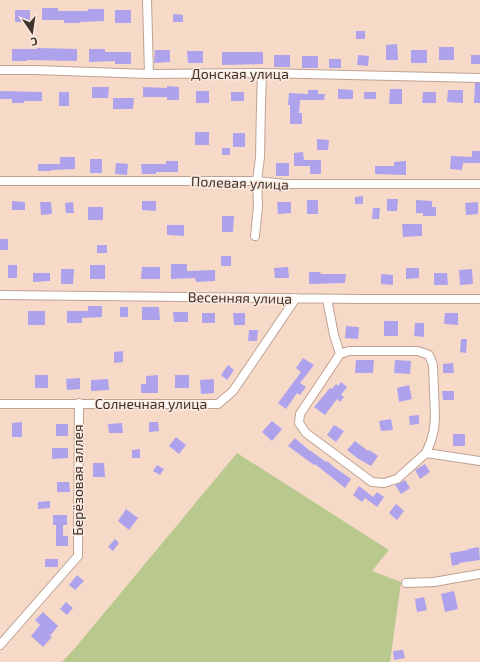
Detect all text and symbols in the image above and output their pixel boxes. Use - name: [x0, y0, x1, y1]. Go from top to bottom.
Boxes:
- north arrow: [12, 12, 52, 52]
- text: С: [29, 35, 39, 49]
- street label: Донская улица: [191, 65, 289, 82]
- street label: Полевая улица: [191, 172, 289, 193]
- street label: Весенняя улица: [188, 288, 292, 307]
- street label: Солнечная улица: [95, 395, 207, 412]
- street label: Берёзовая аллея: [69, 424, 86, 536]

